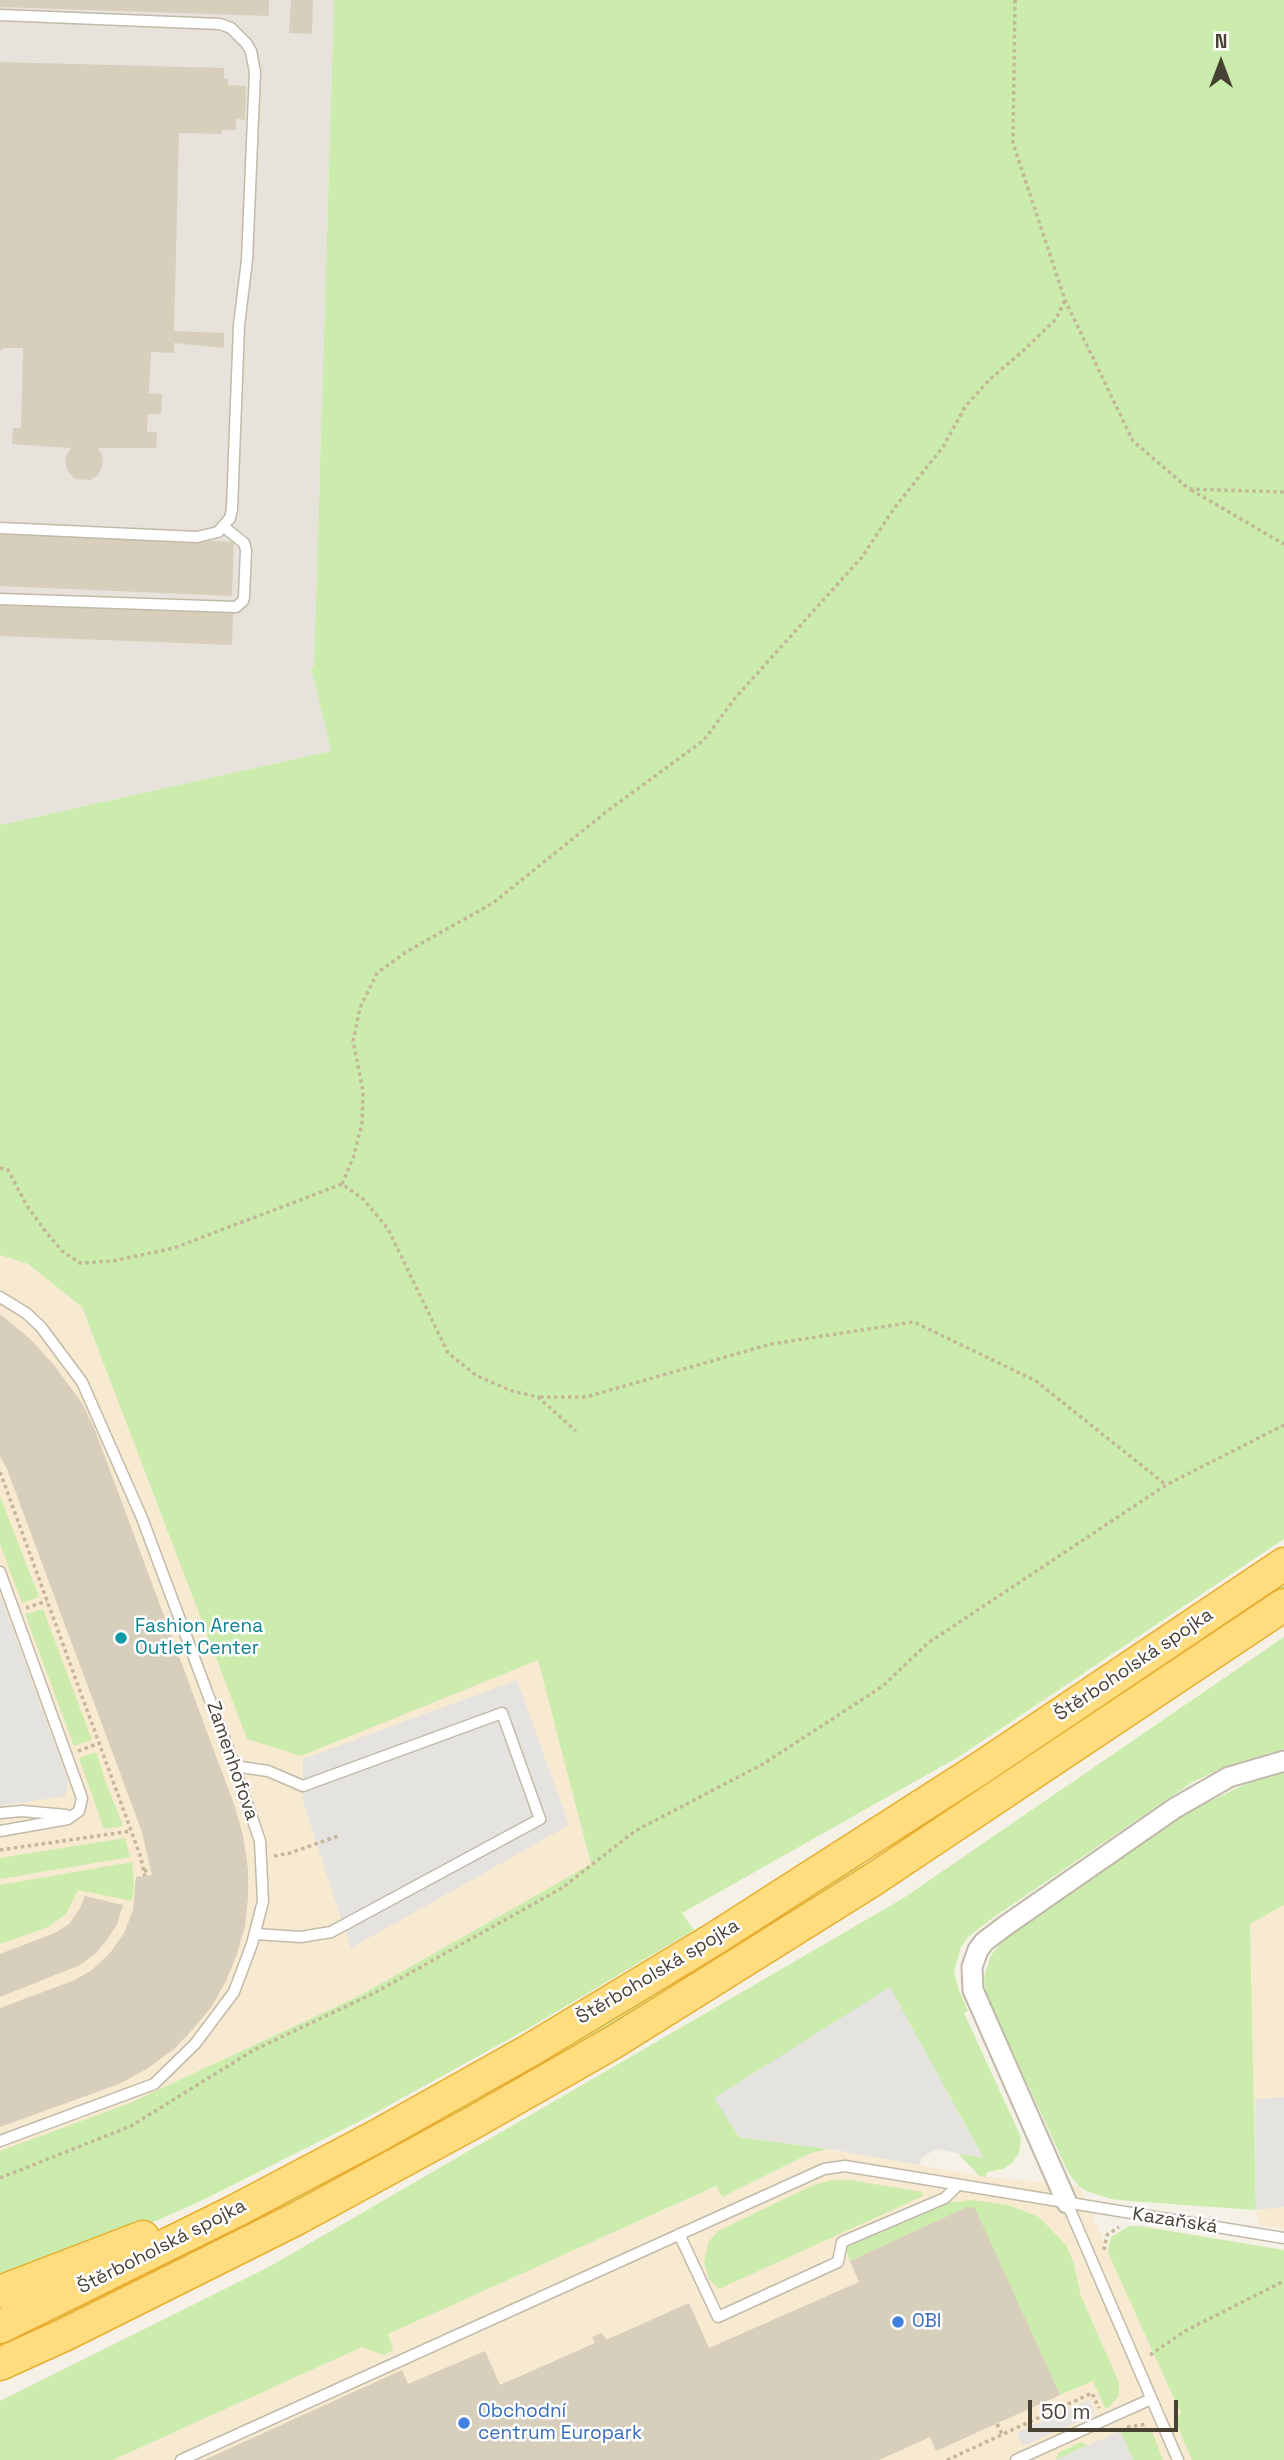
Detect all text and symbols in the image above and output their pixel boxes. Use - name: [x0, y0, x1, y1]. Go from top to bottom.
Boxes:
- north arrow: [1186, 28, 1256, 98]
- text: N: [1215, 29, 1227, 54]
- street label: Štěrboholská spojka: [1051, 1604, 1217, 1726]
- place label: Fashion Arena Outlet Center: [135, 1616, 263, 1660]
- marker: Fashion Arena Outlet Center: [113, 1630, 129, 1646]
- street label: Zamenhofova: [201, 1699, 263, 1823]
- street label: Štěrboholská spojka: [572, 1914, 744, 2030]
- street label: Štěrboholská spojka: [74, 2195, 250, 2299]
- street label: Kazaňská: [1131, 2203, 1219, 2239]
- place label: OBI: [912, 2311, 941, 2333]
- marker: OBI: [890, 2314, 906, 2330]
- scale bar: [1032, 2386, 1182, 2430]
- text: 50 m: [1041, 2398, 1091, 2425]
- place label: Obchodní centrum Europark: [478, 2401, 642, 2445]
- marker: Obchodní centrum Europark: [456, 2415, 472, 2431]

